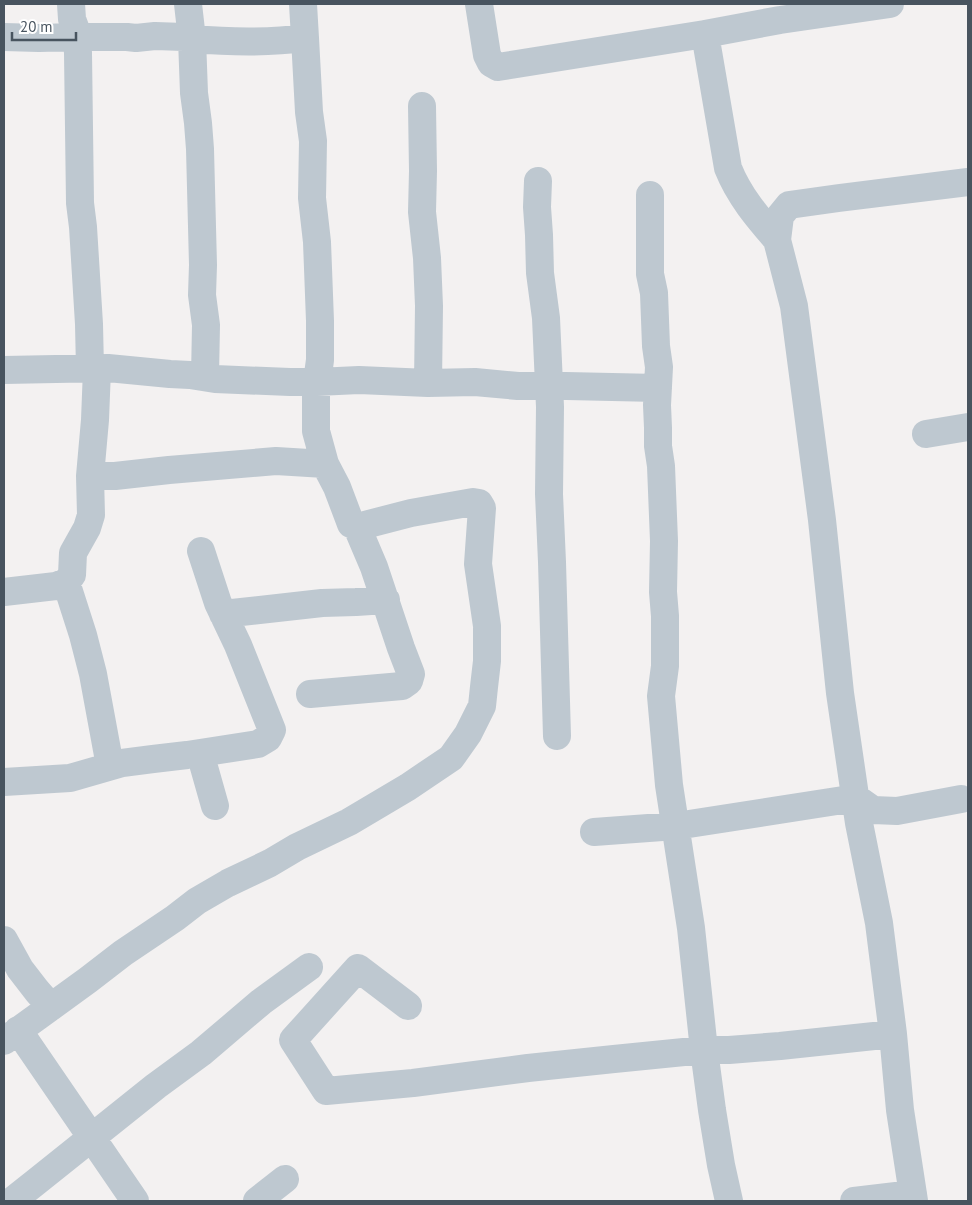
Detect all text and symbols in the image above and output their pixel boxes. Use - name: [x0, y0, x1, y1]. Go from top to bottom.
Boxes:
- scale bar: [12, 10, 76, 42]
- text: 20 m: [20, 17, 53, 36]

